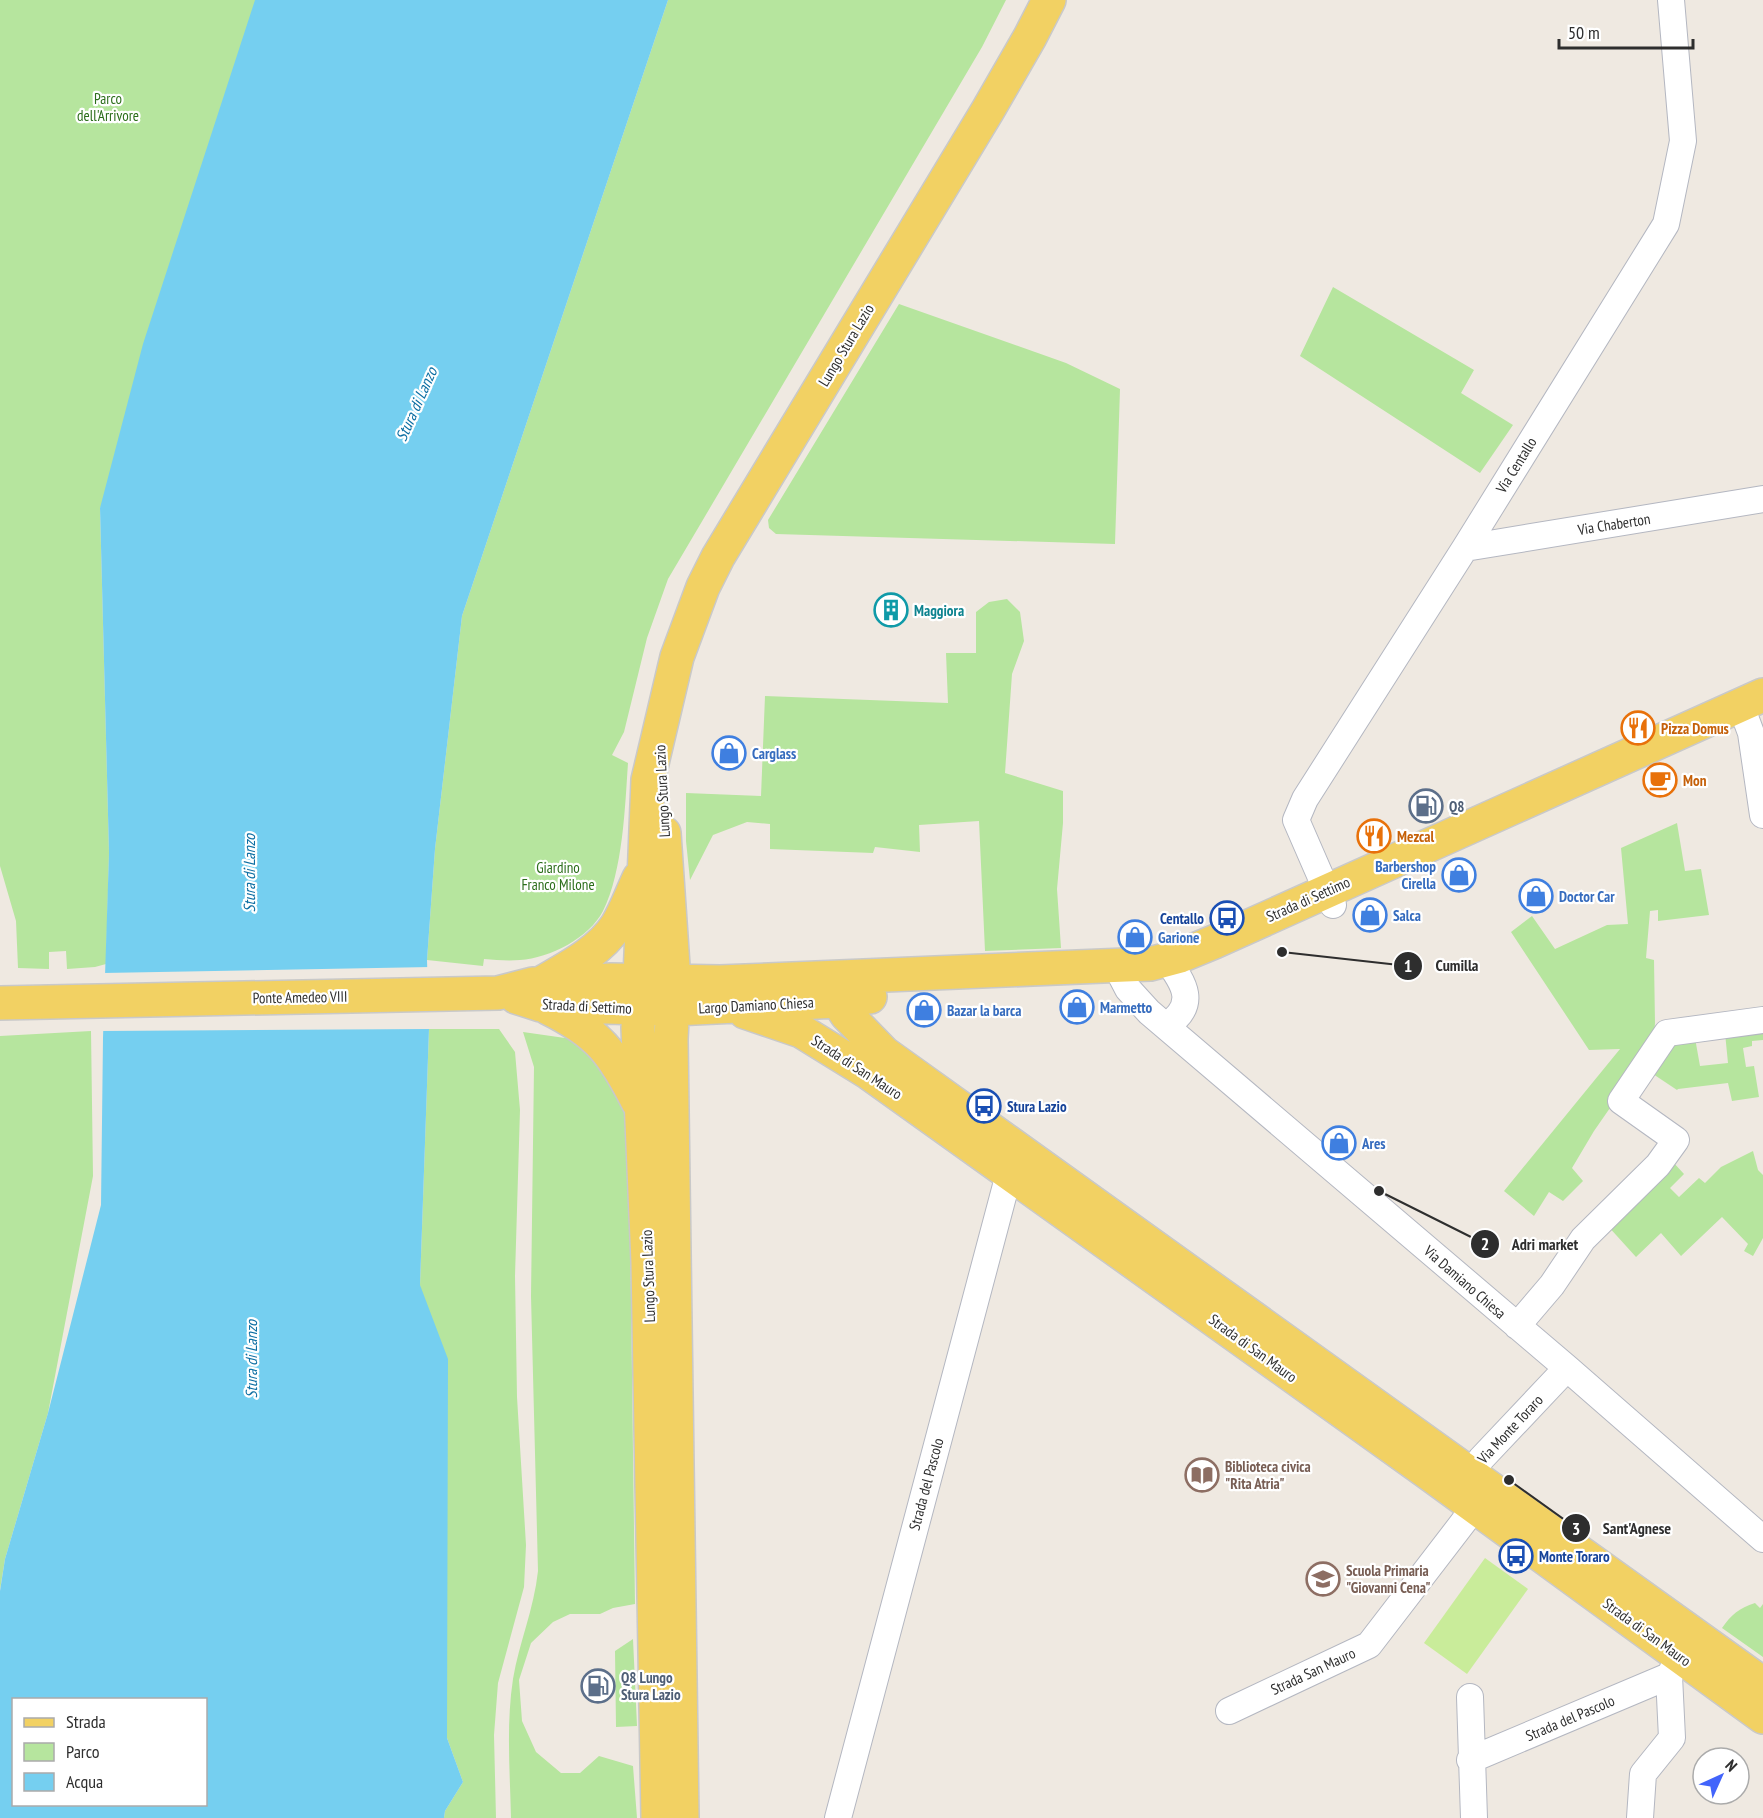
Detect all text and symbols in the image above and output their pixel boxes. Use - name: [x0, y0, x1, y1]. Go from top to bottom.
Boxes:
- scale bar: [1559, 12, 1692, 50]
- text: 50 m: [1568, 21, 1600, 44]
- park label: Parco dell'Arrivore: [77, 89, 139, 125]
- street label: Lungo Stura Lazio: [814, 300, 878, 390]
- water label: Stura di Lanzo: [391, 363, 442, 444]
- street label: Via Centallo: [1491, 434, 1541, 497]
- street label: Via Chaberton: [1575, 509, 1652, 539]
- building icon: Maggiora: [873, 592, 909, 628]
- place label: Maggiora: [914, 601, 964, 620]
- restaurant icon: Pizza Domus: [1620, 710, 1656, 746]
- place label: Pizza Domus: [1661, 719, 1729, 738]
- shop icon: Carglass: [711, 735, 747, 771]
- street label: Lungo Stura Lazio: [650, 744, 674, 838]
- place label: Carglass: [752, 744, 796, 763]
- cafe icon: Mon: [1642, 762, 1678, 798]
- place label: Mon: [1683, 771, 1707, 790]
- fuel station icon: Q8: [1408, 788, 1444, 824]
- place label: Q8: [1449, 797, 1464, 816]
- restaurant icon: Mezcal: [1356, 818, 1392, 854]
- place label: Mezcal: [1397, 827, 1434, 846]
- water label: Stura di Lanzo: [239, 833, 259, 912]
- place label: Barbershop Cirella: [1375, 857, 1436, 893]
- shop icon: Barbershop Cirella: [1441, 857, 1477, 893]
- park label: Giardino Franco Milone: [521, 858, 595, 894]
- street label: Strada di Settimo: [1263, 872, 1353, 926]
- shop icon: Doctor Car: [1518, 878, 1554, 914]
- place label: Doctor Car: [1559, 887, 1615, 906]
- shop icon: Salca: [1352, 897, 1388, 933]
- bus stop icon: Centallo: [1209, 900, 1245, 936]
- place label: Salca: [1393, 906, 1421, 925]
- place label: Centallo: [1160, 909, 1204, 928]
- shop icon: Garione: [1117, 919, 1153, 955]
- place label: Garione: [1158, 928, 1199, 947]
- callout: Cumilla: [1393, 949, 1490, 983]
- text: 1: [1404, 954, 1412, 977]
- text: Cumilla: [1436, 955, 1479, 975]
- street label: Ponte Amedeo VIII: [252, 987, 348, 1007]
- shop icon: Marmetto: [1059, 989, 1095, 1025]
- street label: Largo Damiano Chiesa: [698, 992, 814, 1018]
- shop icon: Bazar la barca: [906, 992, 942, 1028]
- street label: Strada di Settimo: [542, 994, 632, 1018]
- place label: Marmetto: [1100, 998, 1153, 1017]
- place label: Bazar la barca: [947, 1001, 1022, 1020]
- street label: Strada di San Mauro: [808, 1031, 906, 1103]
- bus stop icon: Stura Lazio: [966, 1088, 1002, 1124]
- place label: Stura Lazio: [1007, 1097, 1067, 1116]
- shop icon: Ares: [1321, 1125, 1357, 1161]
- place label: Ares: [1361, 1134, 1386, 1153]
- callout: Adri market: [1470, 1227, 1590, 1261]
- street label: Lungo Stura Lazio: [637, 1229, 659, 1323]
- text: 2: [1481, 1232, 1489, 1255]
- text: Adri market: [1511, 1234, 1579, 1254]
- street label: Via Damiano Chiesa: [1419, 1241, 1510, 1323]
- street label: Strada di San Mauro: [1205, 1310, 1301, 1386]
- water label: Stura di Lanzo: [241, 1319, 261, 1398]
- street label: Via Monte Toraro: [1473, 1391, 1547, 1468]
- street label: Strada del Pascolo: [905, 1436, 947, 1532]
- library icon: Biblioteca civica "Rita Atria": [1184, 1457, 1220, 1493]
- place label: Biblioteca civica "Rita Atria": [1225, 1457, 1311, 1493]
- callout: Sant'Agnese: [1561, 1511, 1684, 1545]
- text: 3: [1572, 1517, 1580, 1540]
- text: Sant'Agnese: [1603, 1518, 1671, 1538]
- bus stop icon: Monte Toraro: [1498, 1538, 1534, 1574]
- place label: Monte Toraro: [1539, 1547, 1610, 1566]
- school or university icon: Scuola Primaria "Giovanni Cena": [1305, 1561, 1341, 1597]
- place label: Scuola Primaria "Giovanni Cena": [1346, 1561, 1431, 1597]
- street label: Strada di San Mauro: [1599, 1594, 1695, 1670]
- street label: Strada San Mauro: [1268, 1643, 1358, 1699]
- fuel station icon: Q8 Lungo Stura Lazio: [580, 1668, 616, 1704]
- place label: Q8 Lungo Stura Lazio: [621, 1668, 681, 1704]
- street label: Strada del Pascolo: [1523, 1691, 1617, 1745]
- legend: [12, 1698, 207, 1806]
- text: Strada: [66, 1710, 106, 1733]
- text: Parco: [66, 1740, 100, 1763]
- north arrow: [1691, 1746, 1751, 1806]
- text: N: [1721, 1755, 1742, 1776]
- text: Acqua: [66, 1770, 103, 1793]

